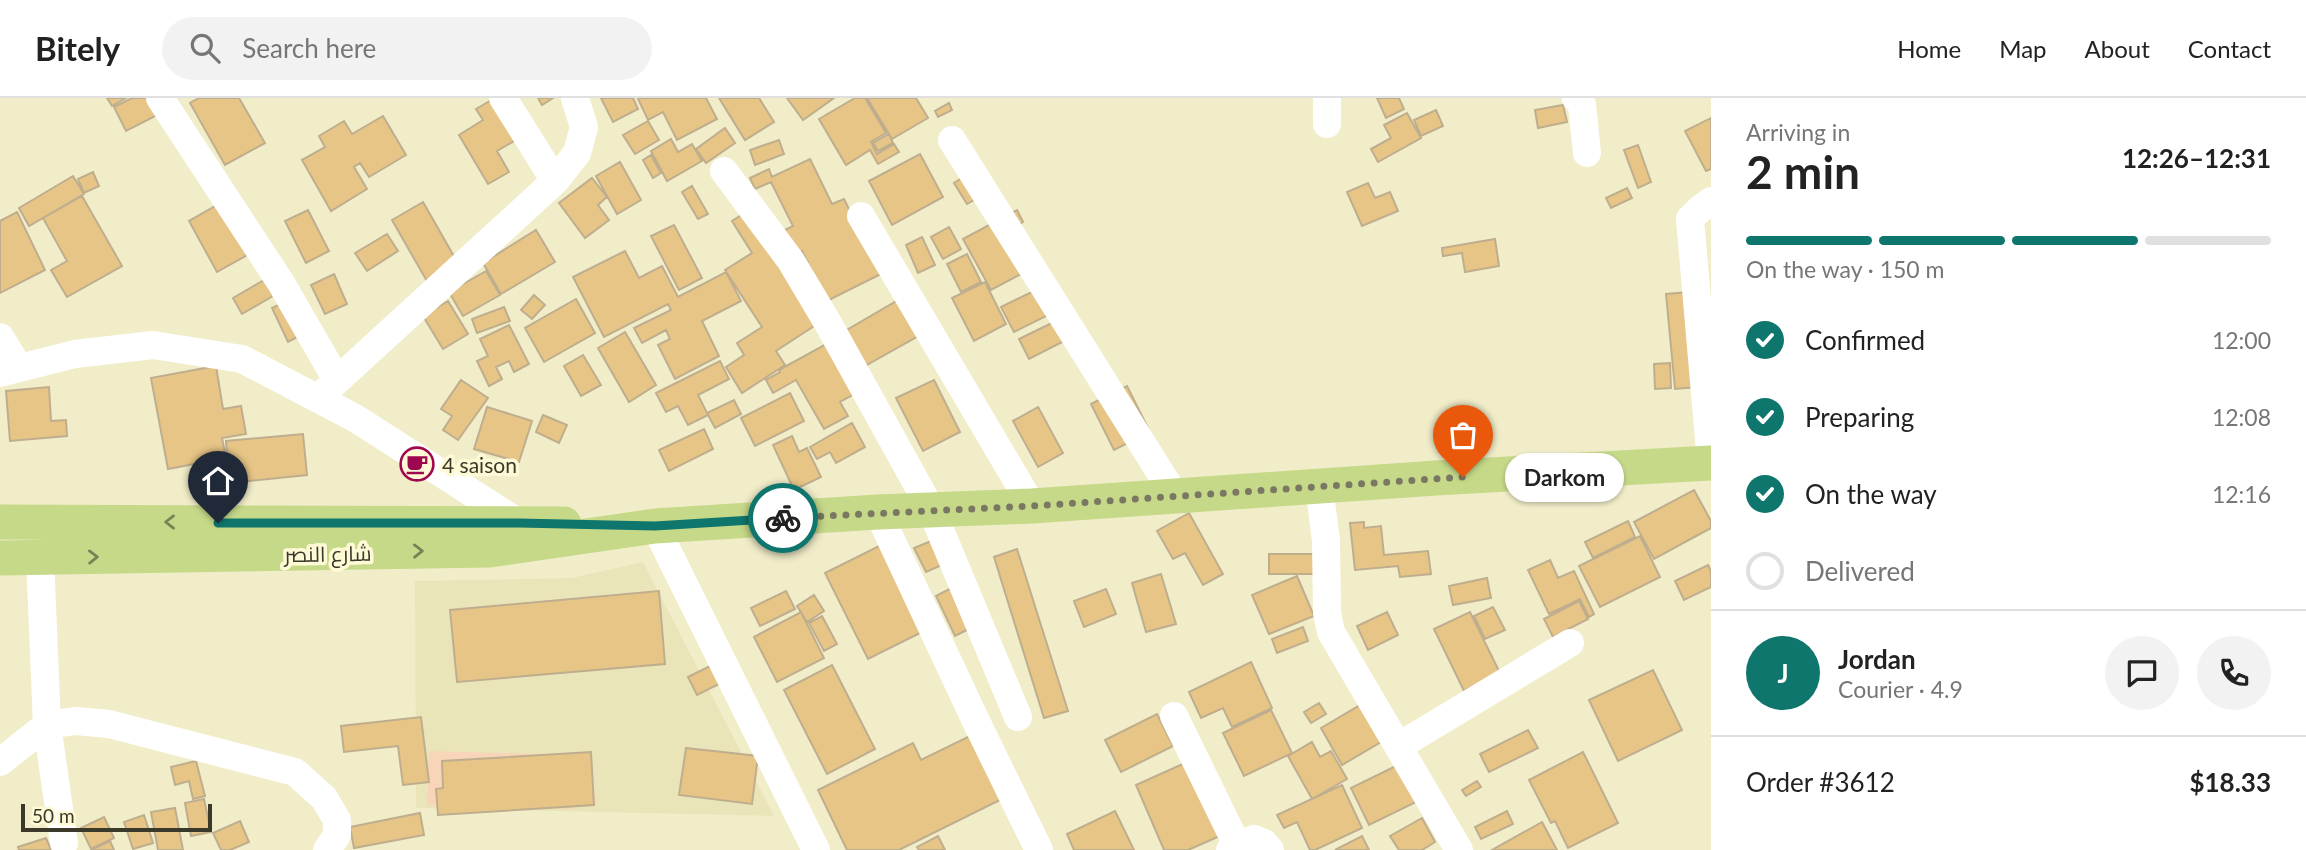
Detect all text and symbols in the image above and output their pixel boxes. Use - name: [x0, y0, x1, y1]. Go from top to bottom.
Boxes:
- search box: [162, 17, 652, 80]
- text: Bitely: [35, 28, 120, 68]
- icon: search: [186, 29, 224, 67]
- text: Search here: [242, 32, 376, 64]
- text: Home: [1897, 34, 1961, 63]
- text: Map: [1999, 34, 2047, 63]
- text: About: [2085, 34, 2150, 63]
- text: Contact: [2188, 34, 2271, 63]
- text: Arriving in: [1746, 118, 1850, 146]
- text: 12:26–12:31: [2122, 142, 2271, 174]
- text: 2 min: [1746, 144, 1860, 199]
- text: On the way · 150 m: [1746, 255, 1945, 283]
- icon: check: [1746, 321, 1784, 359]
- text: Confirmed: [1805, 324, 1925, 356]
- text: 12:00: [2212, 326, 2271, 354]
- icon: check: [1746, 398, 1784, 436]
- text: Preparing: [1805, 401, 1914, 433]
- text: 12:08: [2212, 403, 2271, 431]
- pin: [1433, 405, 1493, 477]
- icon: bag: [1444, 416, 1482, 454]
- cafe icon: 4 saison: [398, 445, 436, 483]
- pin: [188, 451, 248, 523]
- place label: 4 saison: [442, 452, 517, 477]
- callout: Darkom: [1505, 452, 1624, 502]
- icon: home: [199, 462, 237, 500]
- text: Darkom: [1524, 463, 1605, 491]
- icon: check: [1746, 475, 1784, 513]
- text: On the way: [1805, 478, 1937, 510]
- text: 12:16: [2212, 480, 2271, 508]
- courier: [748, 483, 818, 553]
- icon: bike: [764, 499, 802, 537]
- one-way arrow: [164, 514, 175, 530]
- street label: شارع النصر: [283, 540, 372, 569]
- one-way arrow: [413, 543, 424, 559]
- one-way arrow: [87, 550, 98, 565]
- text: Delivered: [1805, 555, 1915, 587]
- button: chat: [2105, 636, 2179, 710]
- button: phone: [2197, 636, 2271, 710]
- text: Jordan: [1838, 643, 1916, 675]
- text: J: [1777, 657, 1789, 689]
- text: Courier · 4.9: [1838, 675, 1963, 703]
- text: Order #3612: [1746, 766, 1895, 798]
- text: $18.33: [2189, 766, 2271, 798]
- scale bar: [21, 801, 212, 833]
- text: 50 m: [32, 804, 75, 827]

